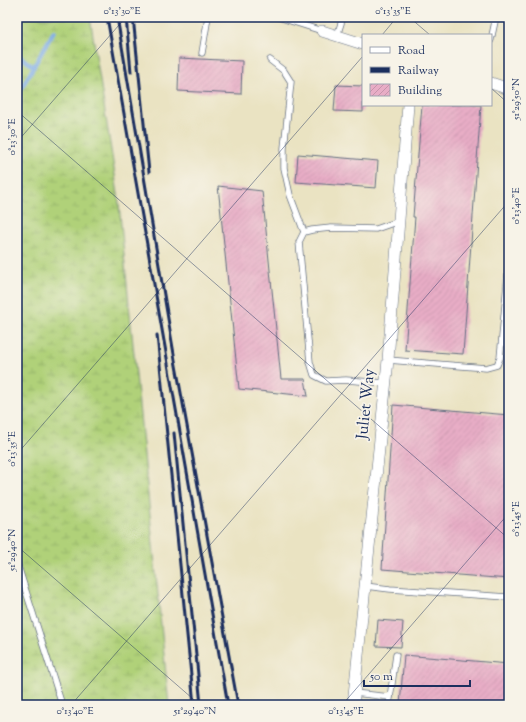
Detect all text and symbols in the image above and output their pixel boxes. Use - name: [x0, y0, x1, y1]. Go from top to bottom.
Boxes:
- text: 0°13'30"E: [104, 4, 140, 19]
- text: 0°13'35"E: [375, 4, 411, 19]
- legend: [362, 34, 492, 106]
- text: Road: [398, 42, 425, 60]
- text: Railway: [398, 62, 439, 80]
- text: 51°29'50"N: [509, 78, 524, 121]
- text: Building: [398, 82, 442, 100]
- text: 0°13'30"E: [5, 119, 20, 155]
- text: 0°13'40"E: [509, 188, 524, 224]
- street label: Juliet Way: [352, 367, 382, 442]
- text: 0°13'35"E: [5, 431, 20, 467]
- text: 0°13'45"E: [509, 501, 524, 537]
- text: 51°29'40"N: [5, 529, 20, 572]
- scale bar: [364, 662, 470, 688]
- text: 50 m: [369, 668, 393, 686]
- text: 0°13'40"E: [57, 704, 93, 719]
- text: 51°29'40"N: [173, 704, 216, 719]
- text: 0°13'45"E: [328, 704, 364, 719]

